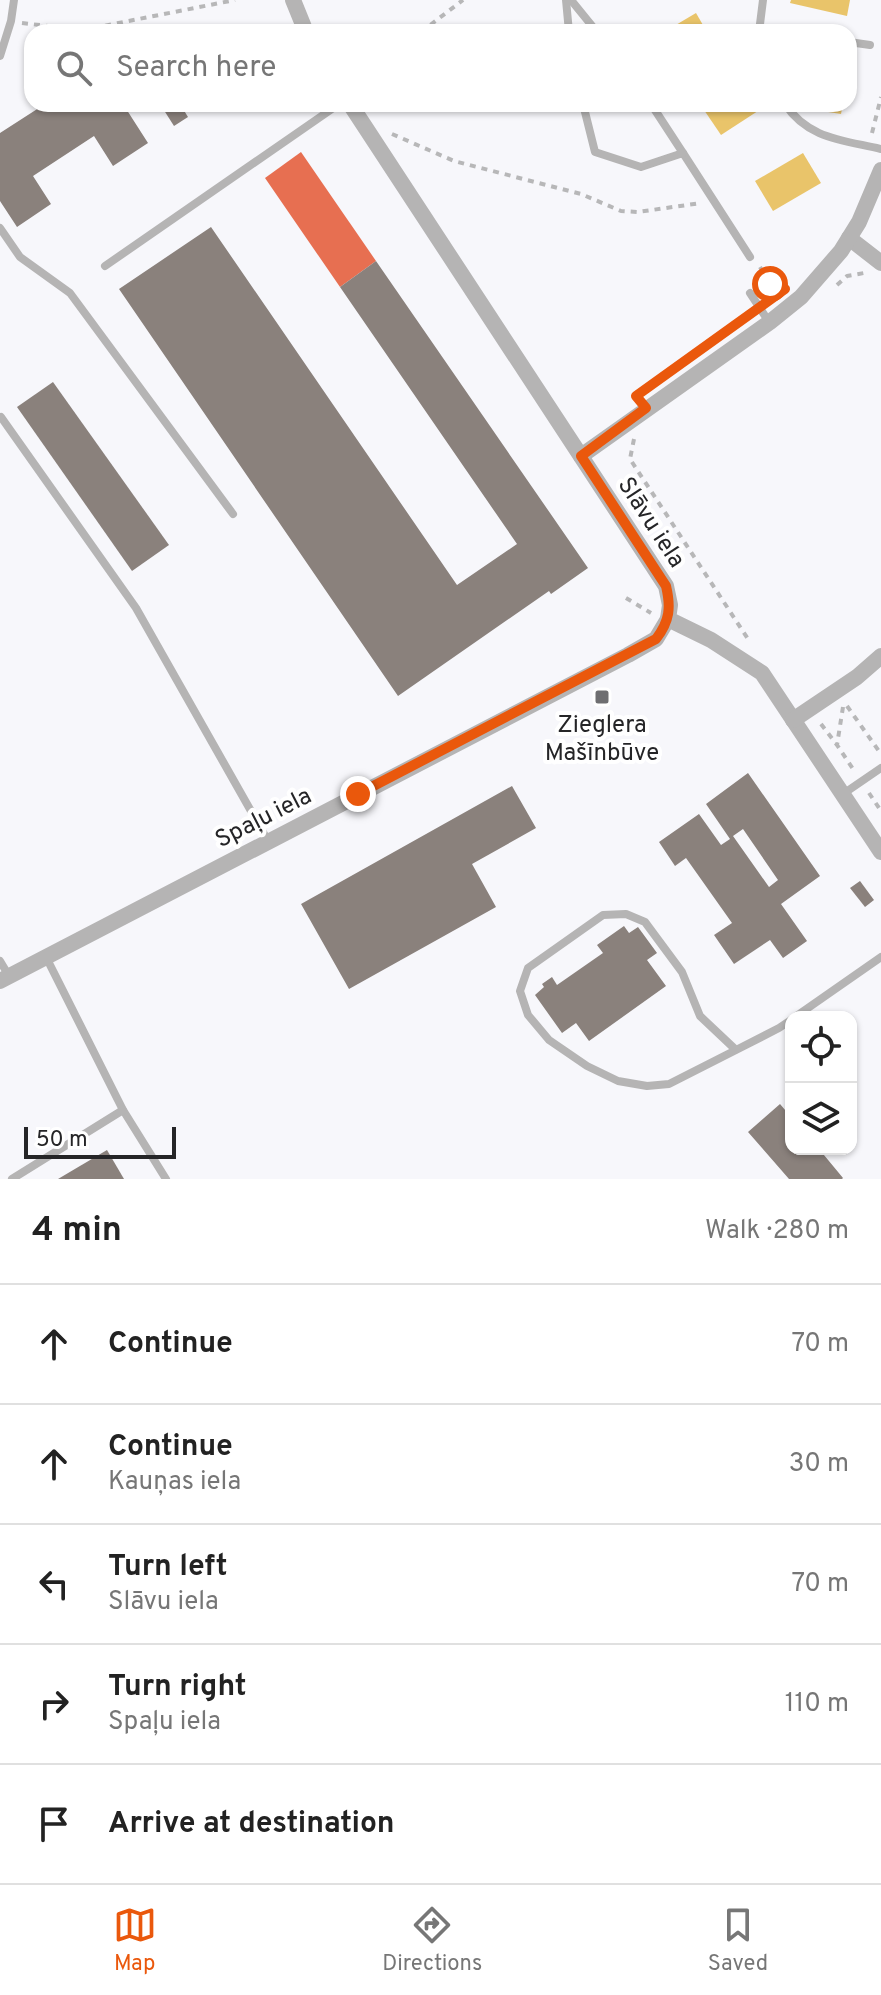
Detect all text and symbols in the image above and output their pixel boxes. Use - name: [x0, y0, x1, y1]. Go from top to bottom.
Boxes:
- search box: [24, 24, 857, 112]
- icon: search: [52, 46, 96, 90]
- text: Search here: [116, 50, 276, 87]
- route start: [752, 266, 788, 302]
- street label: Slāvu iela: [610, 472, 691, 574]
- marker: Zieglera Mašīnbūve: [593, 688, 611, 706]
- place label: Zieglera Mašīnbūve: [545, 711, 659, 769]
- route end: [340, 776, 376, 812]
- street label: Spaļu iela: [211, 782, 317, 856]
- map controls: [785, 1011, 857, 1155]
- button: locate: [785, 1011, 857, 1083]
- button: layers: [785, 1083, 857, 1155]
- scale bar: [24, 1123, 176, 1159]
- text: 50 m: [36, 1127, 88, 1154]
- text: 4 min: [32, 1210, 122, 1253]
- text: Walk · 280 m: [705, 1215, 849, 1248]
- icon: ahead: [32, 1322, 76, 1366]
- text: Continue: [108, 1326, 233, 1363]
- text: 70 m: [791, 1328, 849, 1361]
- text: Continue: [108, 1429, 233, 1466]
- icon: ahead: [32, 1442, 76, 1486]
- text: 30 m: [789, 1448, 849, 1481]
- text: Kauņas iela: [108, 1466, 241, 1499]
- text: Turn left: [108, 1549, 228, 1586]
- icon: left: [32, 1562, 76, 1606]
- text: 70 m: [791, 1568, 849, 1601]
- text: Slāvu iela: [108, 1586, 219, 1619]
- text: Turn right: [108, 1669, 246, 1706]
- icon: right: [32, 1682, 76, 1726]
- text: 110 m: [785, 1688, 849, 1721]
- text: Spaļu iela: [108, 1706, 221, 1739]
- icon: arrive: [32, 1802, 76, 1846]
- text: Arrive at destination: [108, 1806, 394, 1843]
- tab: Map: [113, 1903, 157, 1978]
- tab: Directions: [382, 1903, 482, 1978]
- tab: Saved: [708, 1903, 768, 1978]

